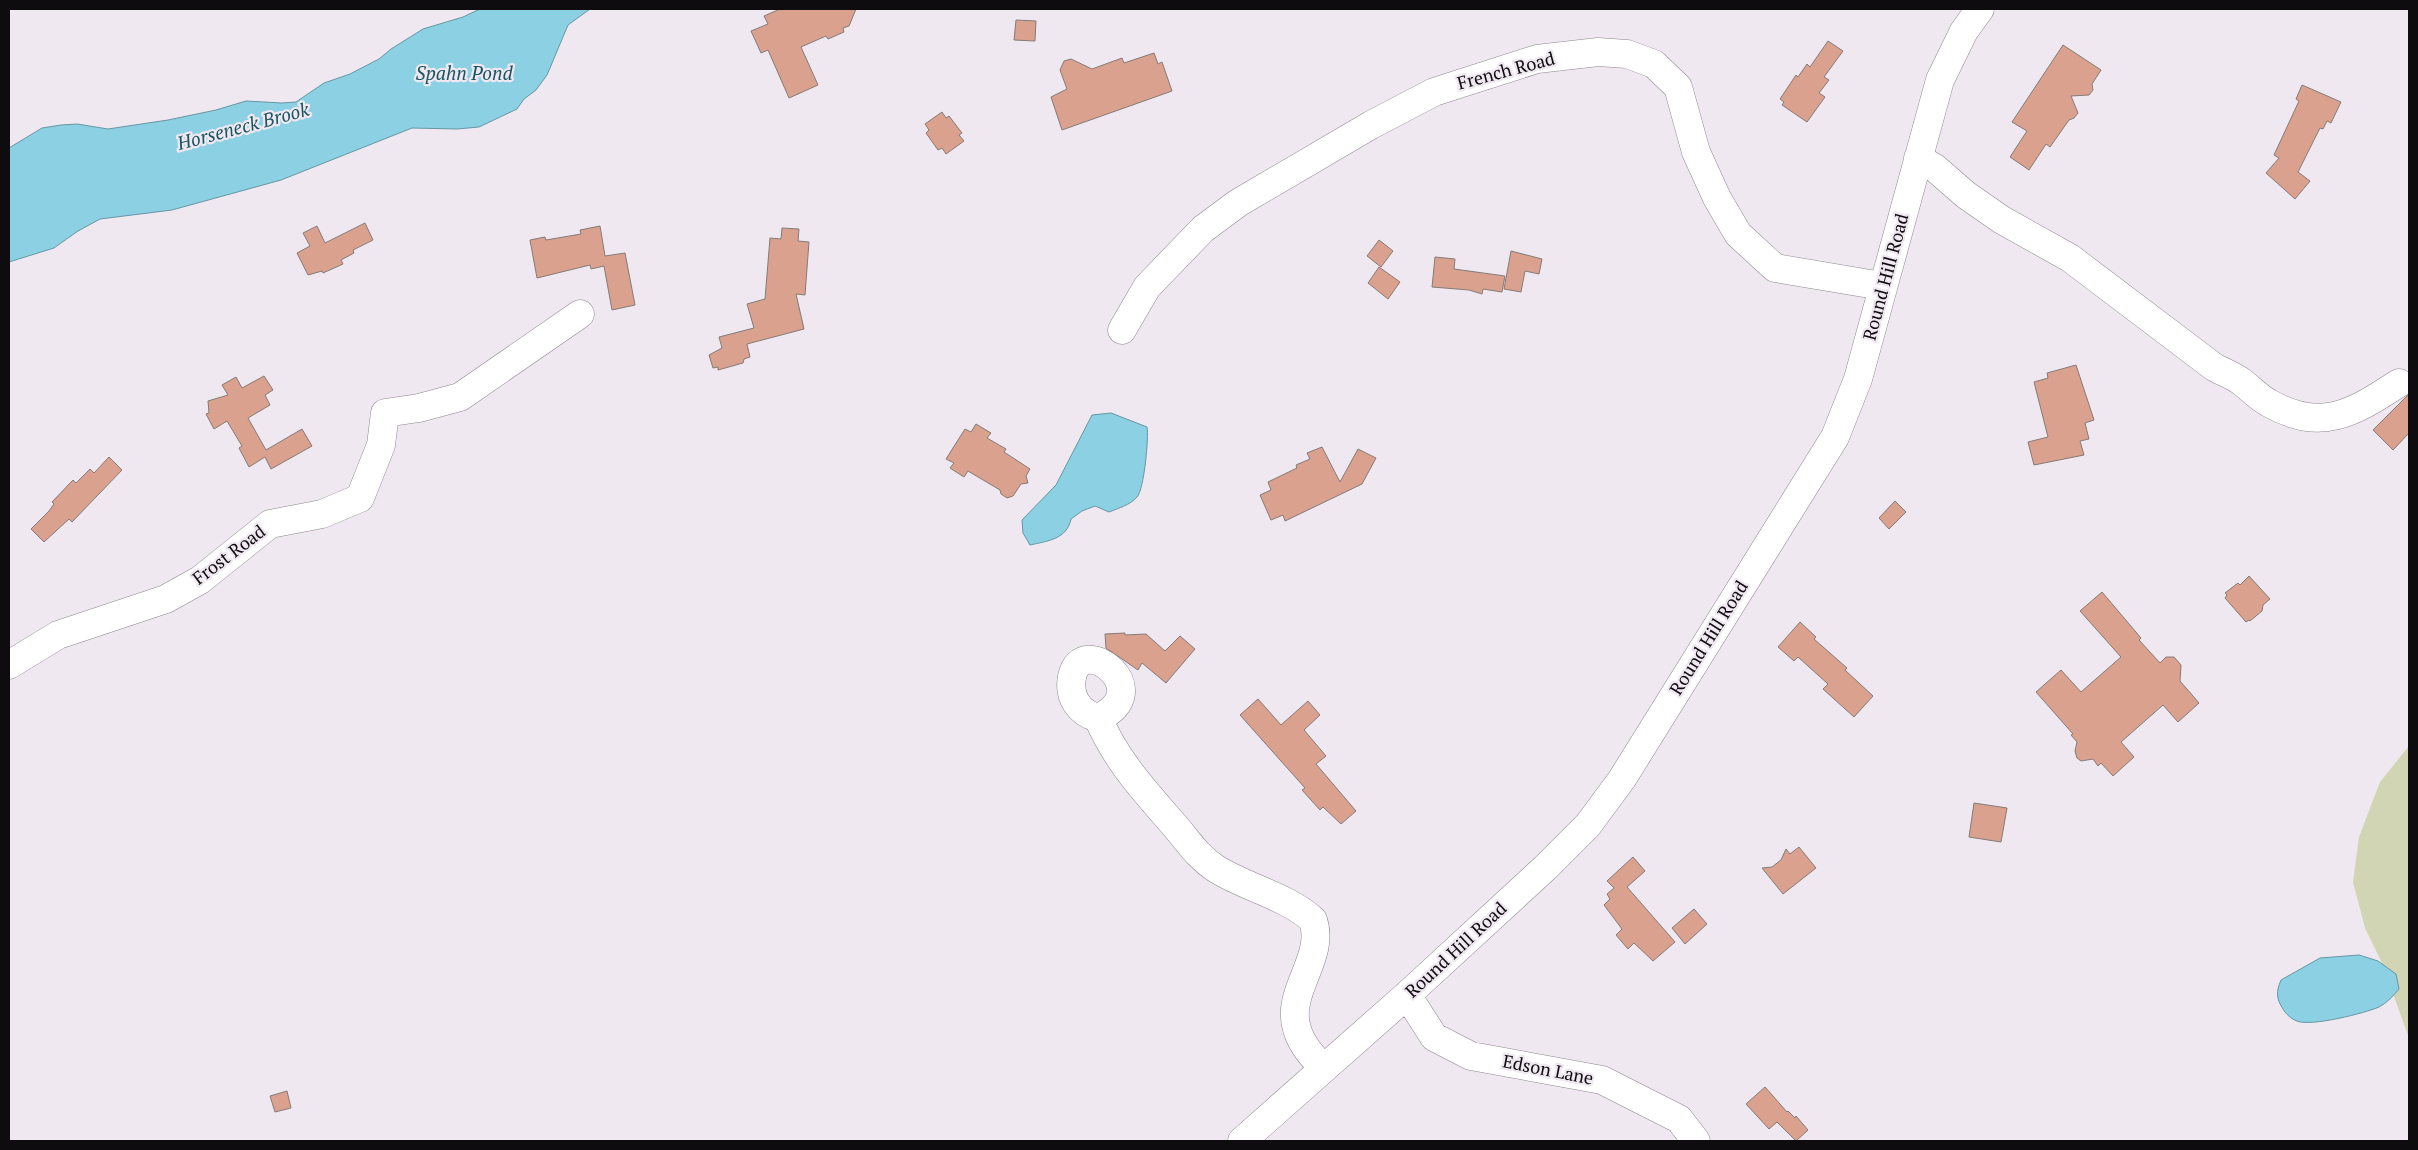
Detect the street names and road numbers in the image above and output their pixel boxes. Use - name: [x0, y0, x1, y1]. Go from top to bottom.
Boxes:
- street label: French Road: [1454, 46, 1557, 95]
- street label: Round Hill Road: [1857, 211, 1913, 343]
- street label: Frost Road: [187, 519, 270, 590]
- street label: Round Hill Road: [1663, 576, 1753, 699]
- street label: Round Hill Road: [1399, 896, 1511, 1002]
- street label: Edson Lane: [1501, 1048, 1596, 1090]

